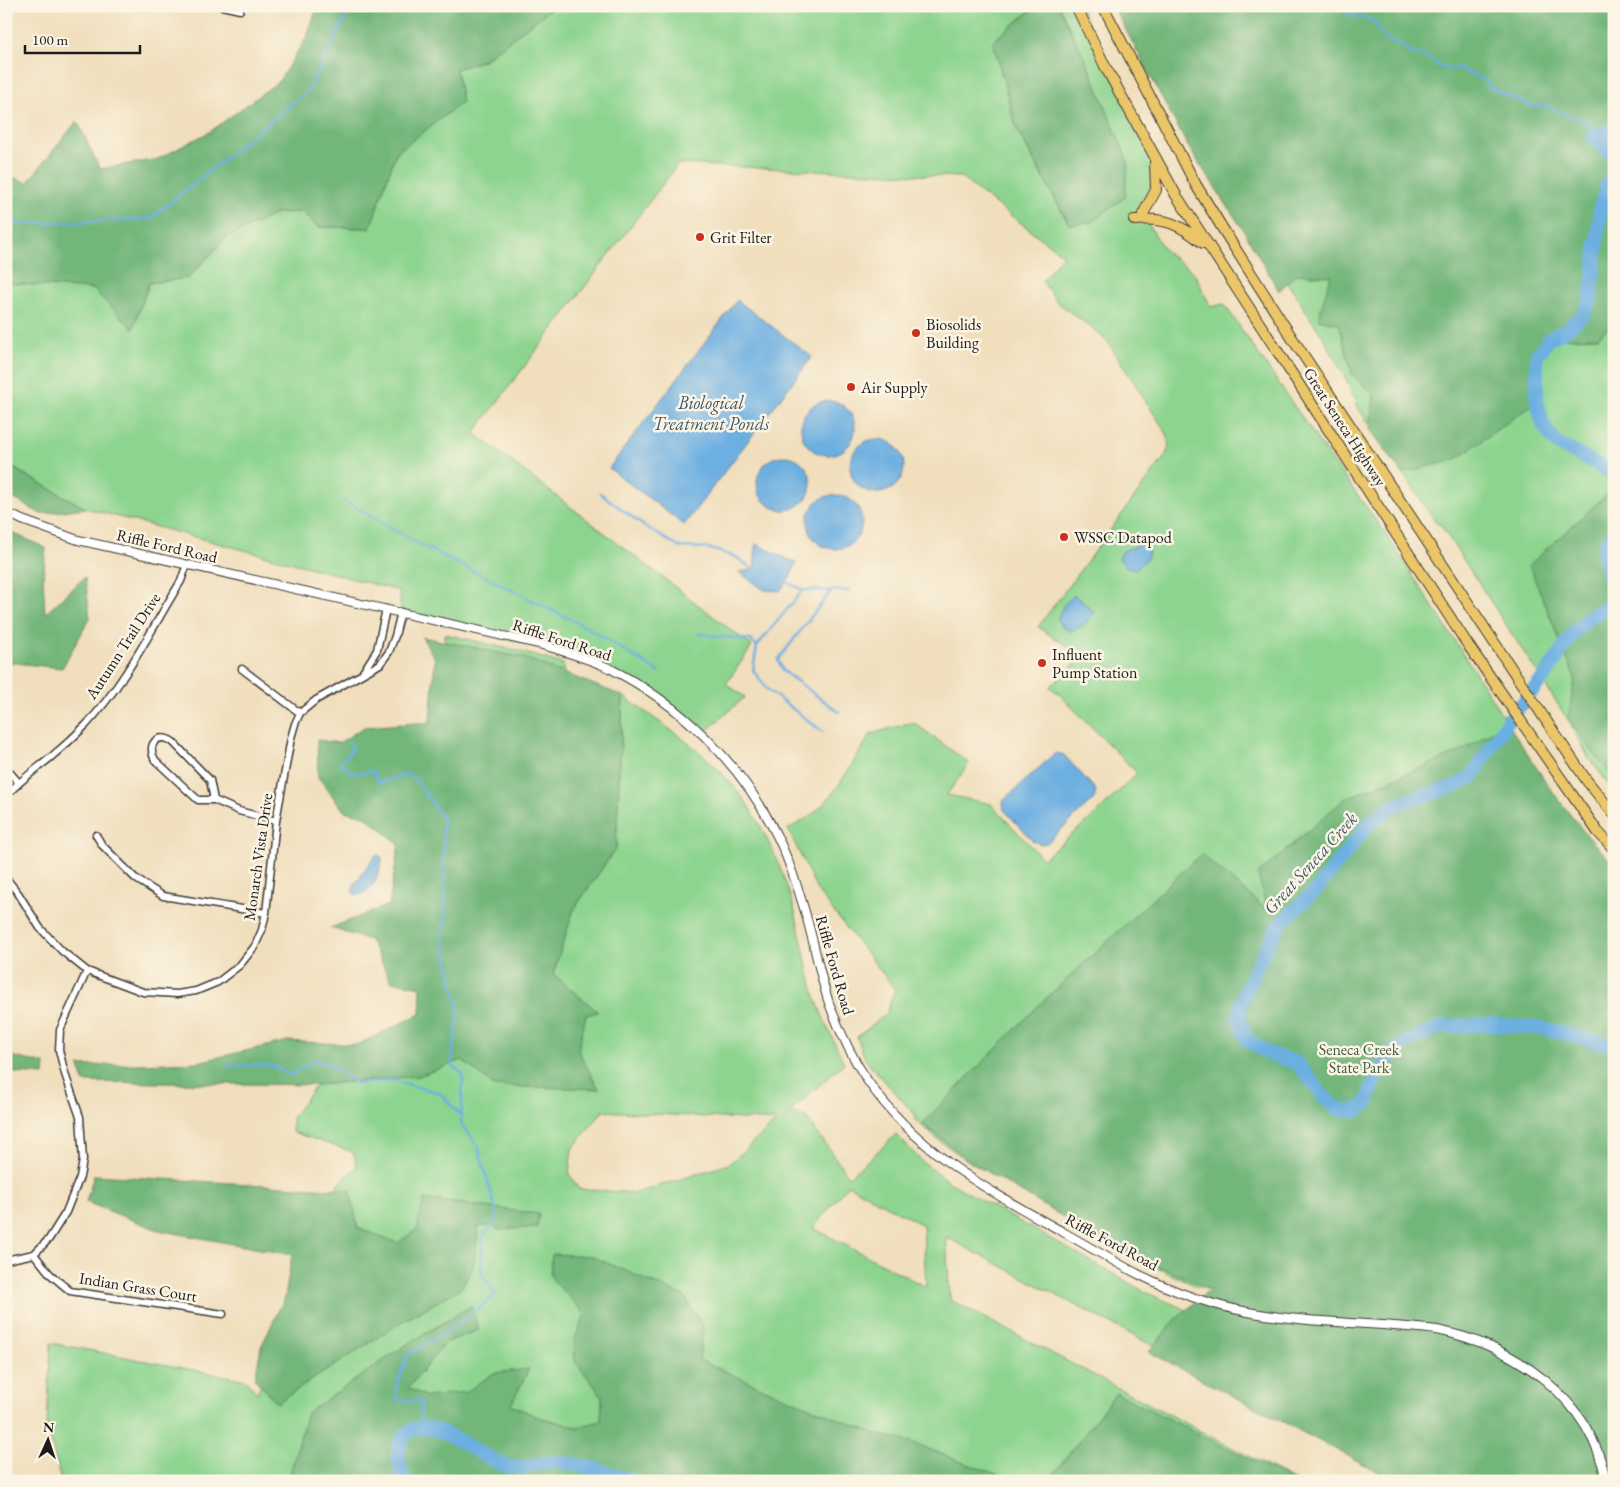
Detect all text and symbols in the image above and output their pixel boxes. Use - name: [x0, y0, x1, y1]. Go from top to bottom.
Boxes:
- scale bar: [25, 22, 140, 54]
- text: 100 m: [32, 30, 69, 49]
- place label: Grit Filter: [710, 227, 772, 248]
- marker: Grit Filter: [694, 231, 706, 243]
- place label: Biosolids Building: [926, 314, 981, 353]
- marker: Biosolids Building: [910, 327, 922, 339]
- street label: Great Seneca Highway: [1299, 364, 1392, 491]
- place label: Air Supply: [860, 377, 929, 398]
- marker: Air Supply: [845, 381, 857, 393]
- water label: Biological Treatment Ponds: [653, 391, 770, 435]
- street label: Riffle Ford Road: [115, 524, 220, 568]
- place label: WSSC Datapod: [1074, 527, 1173, 548]
- marker: WSSC Datapod: [1058, 531, 1070, 543]
- street label: Autumn Trail Drive: [80, 589, 165, 704]
- street label: Riffle Ford Road: [510, 614, 615, 666]
- place label: Influent Pump Station: [1052, 644, 1138, 683]
- marker: Influent Pump Station: [1036, 657, 1048, 669]
- street label: Monarch Vista Drive: [239, 792, 277, 922]
- water label: Great Seneca Creek: [1258, 807, 1362, 919]
- street label: Riffle Ford Road: [811, 913, 859, 1018]
- park label: Seneca Creek State Park: [1319, 1039, 1400, 1078]
- street label: Riffle Ford Road: [1062, 1209, 1163, 1276]
- street label: Indian Grass Court: [78, 1267, 198, 1307]
- north arrow: [22, 1414, 72, 1464]
- text: N: [43, 1418, 55, 1436]

